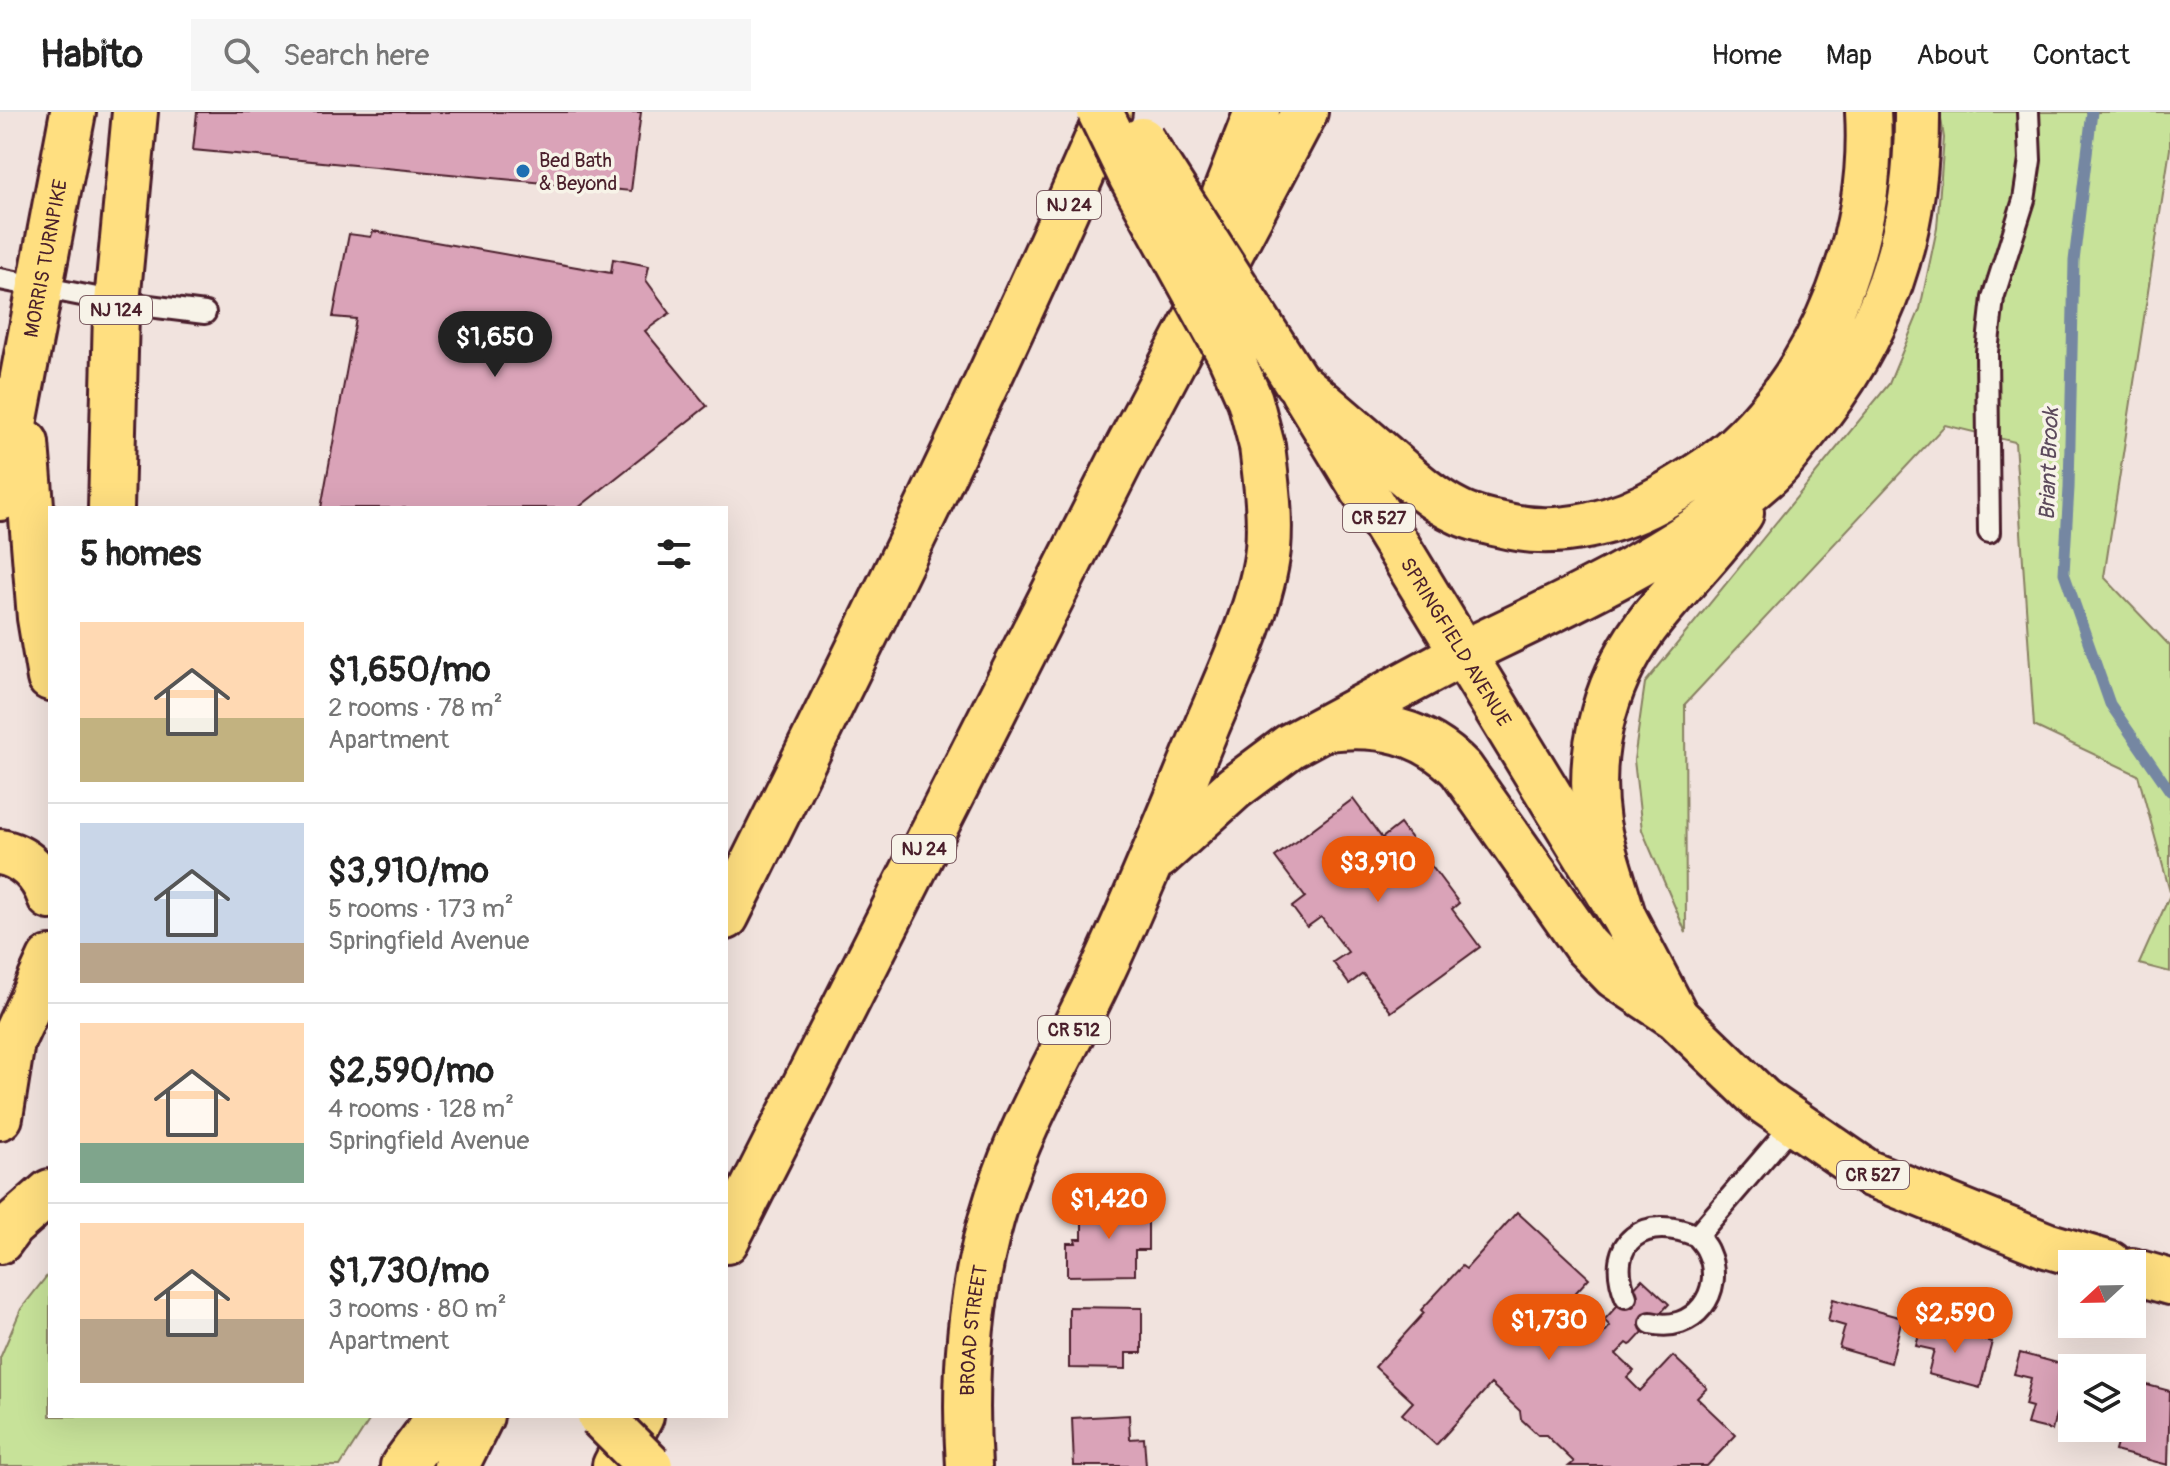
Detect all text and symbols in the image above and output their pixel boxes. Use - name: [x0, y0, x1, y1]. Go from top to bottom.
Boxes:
- search box: [191, 19, 751, 91]
- text: Habito: [40, 31, 143, 79]
- icon: search: [219, 33, 263, 77]
- text: Search here: [283, 37, 429, 74]
- text: Home: [1711, 38, 1782, 73]
- text: Map: [1826, 38, 1872, 73]
- text: About: [1916, 38, 1989, 73]
- text: Contact: [2033, 38, 2130, 73]
- place label: Bed Bath & Beyond: [539, 148, 617, 196]
- marker: Bed Bath & Beyond: [514, 162, 532, 180]
- street label: MORRIS TURNPIKE: [19, 177, 73, 340]
- road number: NJ 24: [1037, 191, 1101, 219]
- road number: NJ 124: [80, 296, 152, 324]
- pin: $1,650: [430, 311, 560, 379]
- text: $1,650: [456, 321, 534, 353]
- water label: Briant Brook: [2033, 406, 2065, 521]
- road number: CR 527: [1343, 504, 1415, 532]
- icon: filters: [652, 532, 696, 576]
- text: 5 homes: [80, 533, 201, 576]
- street label: SPRINGFIELD AVENUE: [1395, 553, 1517, 731]
- text: $1,650/mo: [328, 649, 490, 692]
- icon: home: [144, 654, 240, 750]
- text: 2 rooms · 78 m²: [328, 692, 503, 724]
- text: Apartment: [328, 724, 449, 756]
- road number: NJ 24: [892, 835, 956, 863]
- pin: $3,910: [1313, 836, 1443, 904]
- text: $3,910: [1340, 846, 1416, 878]
- text: $3,910/mo: [328, 850, 489, 893]
- icon: home: [144, 855, 240, 951]
- text: 5 rooms · 173 m²: [328, 893, 514, 925]
- text: Springfield Avenue: [328, 925, 529, 957]
- road number: CR 512: [1038, 1016, 1110, 1044]
- text: $2,590/mo: [328, 1050, 494, 1093]
- icon: home: [144, 1055, 240, 1151]
- text: 4 rooms · 128 m²: [328, 1093, 514, 1125]
- text: Springfield Avenue: [328, 1125, 529, 1157]
- road number: CR 527: [1837, 1161, 1909, 1189]
- pin: $1,420: [1044, 1173, 1174, 1241]
- text: $1,420: [1070, 1183, 1148, 1215]
- text: $1,730/mo: [328, 1250, 489, 1293]
- north arrow: [2058, 1250, 2146, 1338]
- map controls: [2058, 1250, 2146, 1442]
- icon: home: [144, 1255, 240, 1351]
- street label: BROAD STREET: [955, 1263, 993, 1396]
- pin: $2,590: [1890, 1287, 2020, 1355]
- text: 3 rooms · 80 m²: [328, 1293, 507, 1325]
- pin: $1,730: [1484, 1294, 1614, 1362]
- text: $2,590: [1915, 1297, 1995, 1329]
- text: $1,730: [1511, 1304, 1587, 1336]
- text: Apartment: [328, 1325, 449, 1357]
- button: layers: [2058, 1354, 2146, 1442]

